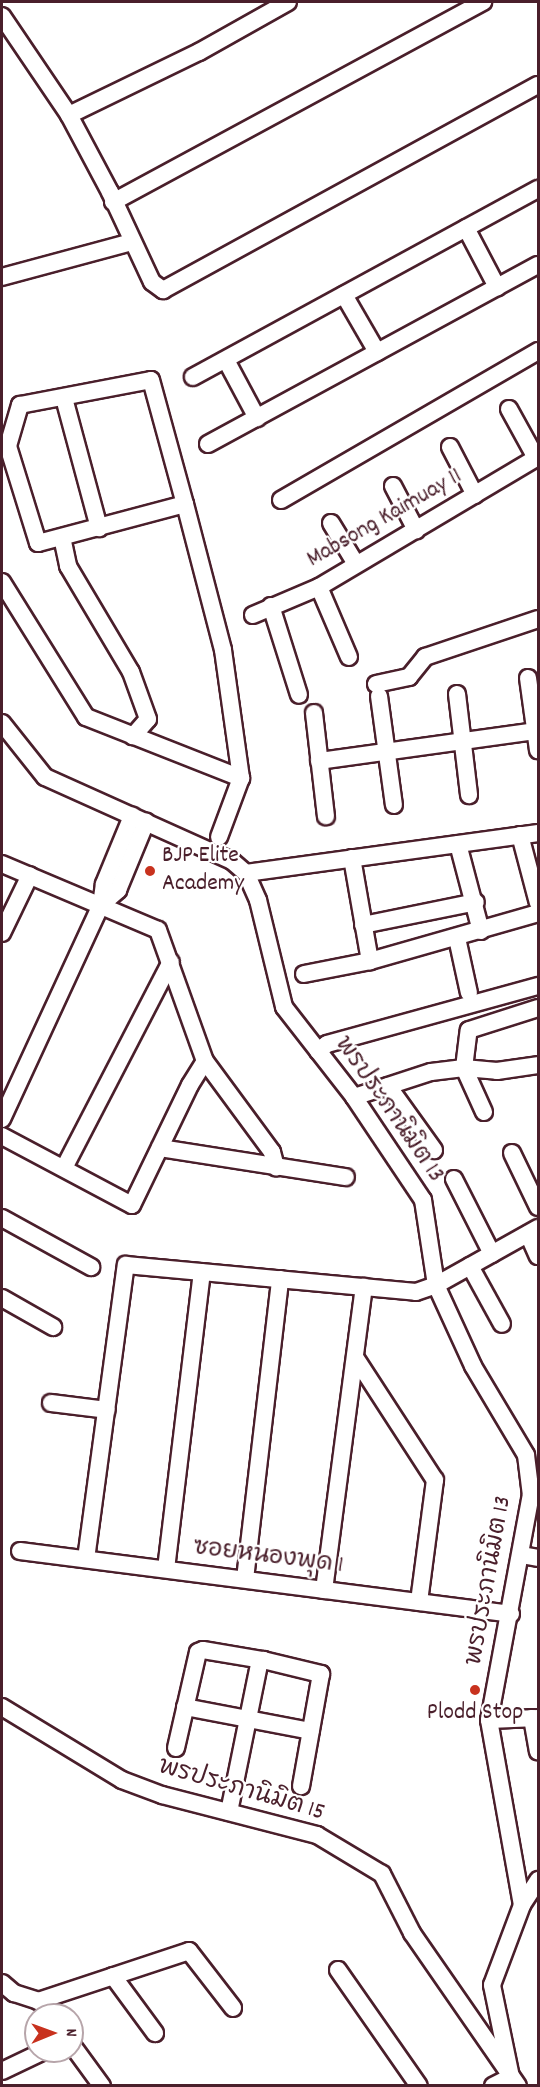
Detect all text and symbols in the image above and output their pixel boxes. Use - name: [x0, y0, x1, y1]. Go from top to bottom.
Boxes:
- street label: Mabsong Kaimuay 11: [302, 463, 468, 575]
- place label: BJP Elite Academy: [162, 843, 244, 899]
- marker: BJP Elite Academy: [143, 864, 157, 878]
- street label: พรประภานิมิต 13: [327, 1031, 449, 1189]
- street label: พรประภานิมิต 13: [461, 1494, 519, 1668]
- street label: ซอยหนองพุด 1: [191, 1535, 345, 1581]
- marker: Plodd Stop: [468, 1683, 482, 1697]
- place label: Plodd Stop: [427, 1700, 523, 1728]
- street label: พรประภานิมิต 15: [154, 1753, 328, 1829]
- north arrow: [24, 2003, 84, 2063]
- text: N: [59, 2029, 82, 2037]

